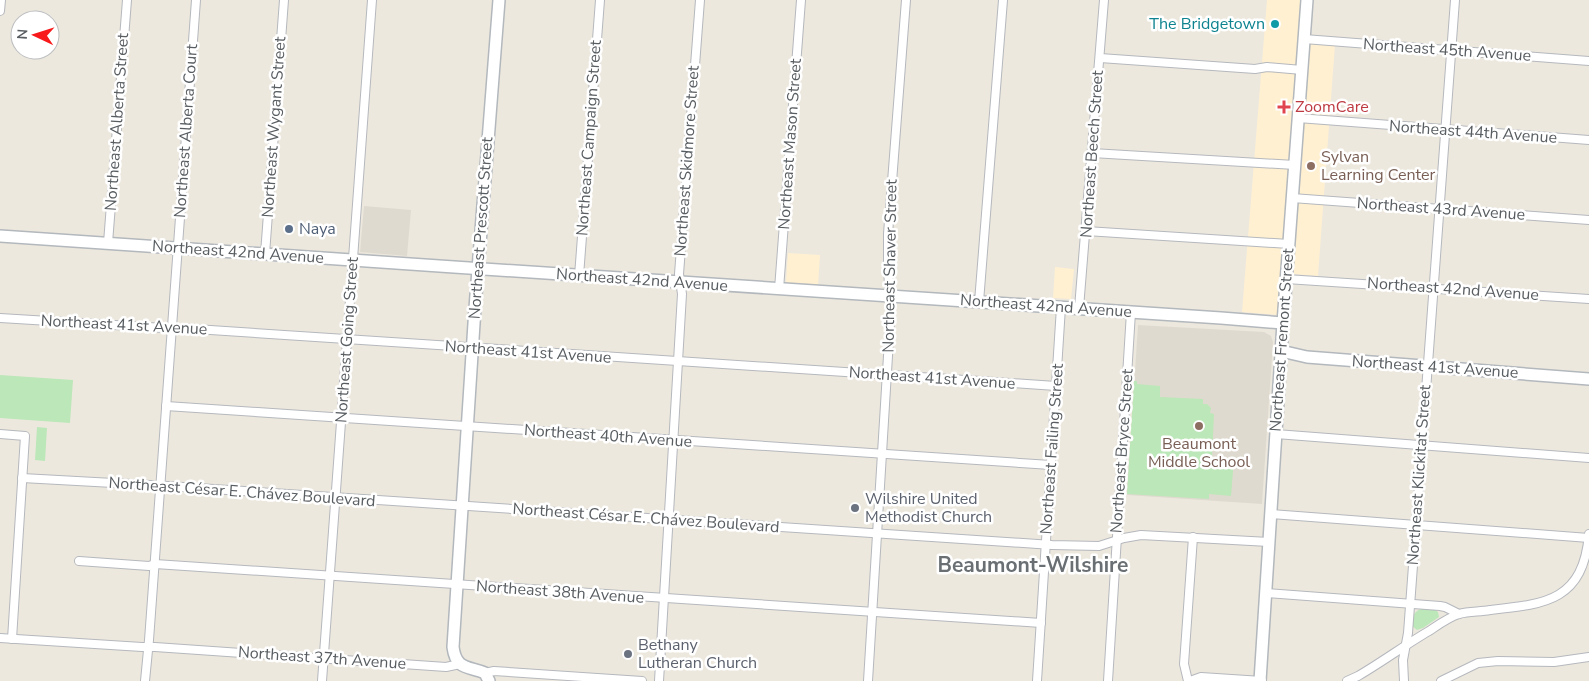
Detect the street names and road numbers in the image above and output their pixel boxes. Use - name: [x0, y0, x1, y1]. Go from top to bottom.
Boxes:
- street label: Northeast Alberta Street: [100, 32, 134, 212]
- street label: Northeast 45th Avenue: [1362, 33, 1532, 67]
- street label: Northeast Wygant Street: [257, 35, 291, 218]
- street label: Northeast Campaign Street: [571, 39, 607, 237]
- street label: Northeast Alberta Court: [169, 43, 203, 219]
- street label: Northeast Mason Street: [773, 57, 807, 230]
- street label: Northeast Skidmore Street: [669, 64, 705, 257]
- street label: Northeast Beech Street: [1075, 69, 1109, 239]
- street label: Northeast 44th Avenue: [1388, 115, 1558, 149]
- street label: Northeast Prescott Street: [464, 136, 498, 320]
- street label: Northeast Shaver Street: [877, 179, 903, 353]
- street label: Northeast 43rd Avenue: [1356, 192, 1526, 226]
- street label: Northeast 42nd Avenue: [151, 235, 325, 269]
- street label: Northeast Fremont Street: [1265, 247, 1299, 432]
- street label: Northeast Going Street: [330, 256, 364, 424]
- street label: Northeast 42nd Avenue: [555, 263, 729, 297]
- street label: Northeast 42nd Avenue: [1366, 272, 1540, 306]
- street label: Northeast 42nd Avenue: [959, 289, 1133, 323]
- street label: Northeast 41st Avenue: [40, 310, 208, 340]
- street label: Northeast 41st Avenue: [444, 335, 612, 369]
- street label: Northeast 41st Avenue: [1351, 350, 1519, 384]
- street label: Northeast 41st Avenue: [848, 361, 1016, 395]
- street label: Northeast Failing Street: [1035, 362, 1069, 535]
- street label: Northeast Bryce Street: [1105, 368, 1139, 534]
- street label: Northeast Klickitat Street: [1402, 384, 1436, 566]
- street label: Northeast 40th Avenue: [523, 419, 693, 453]
- street label: Northeast César E. Chávez Boulevard: [108, 472, 376, 512]
- street label: Northeast César E. Chávez Boulevard: [512, 498, 780, 538]
- street label: Northeast 38th Avenue: [475, 575, 645, 609]
- street label: Northeast 37th Avenue: [237, 641, 407, 675]

